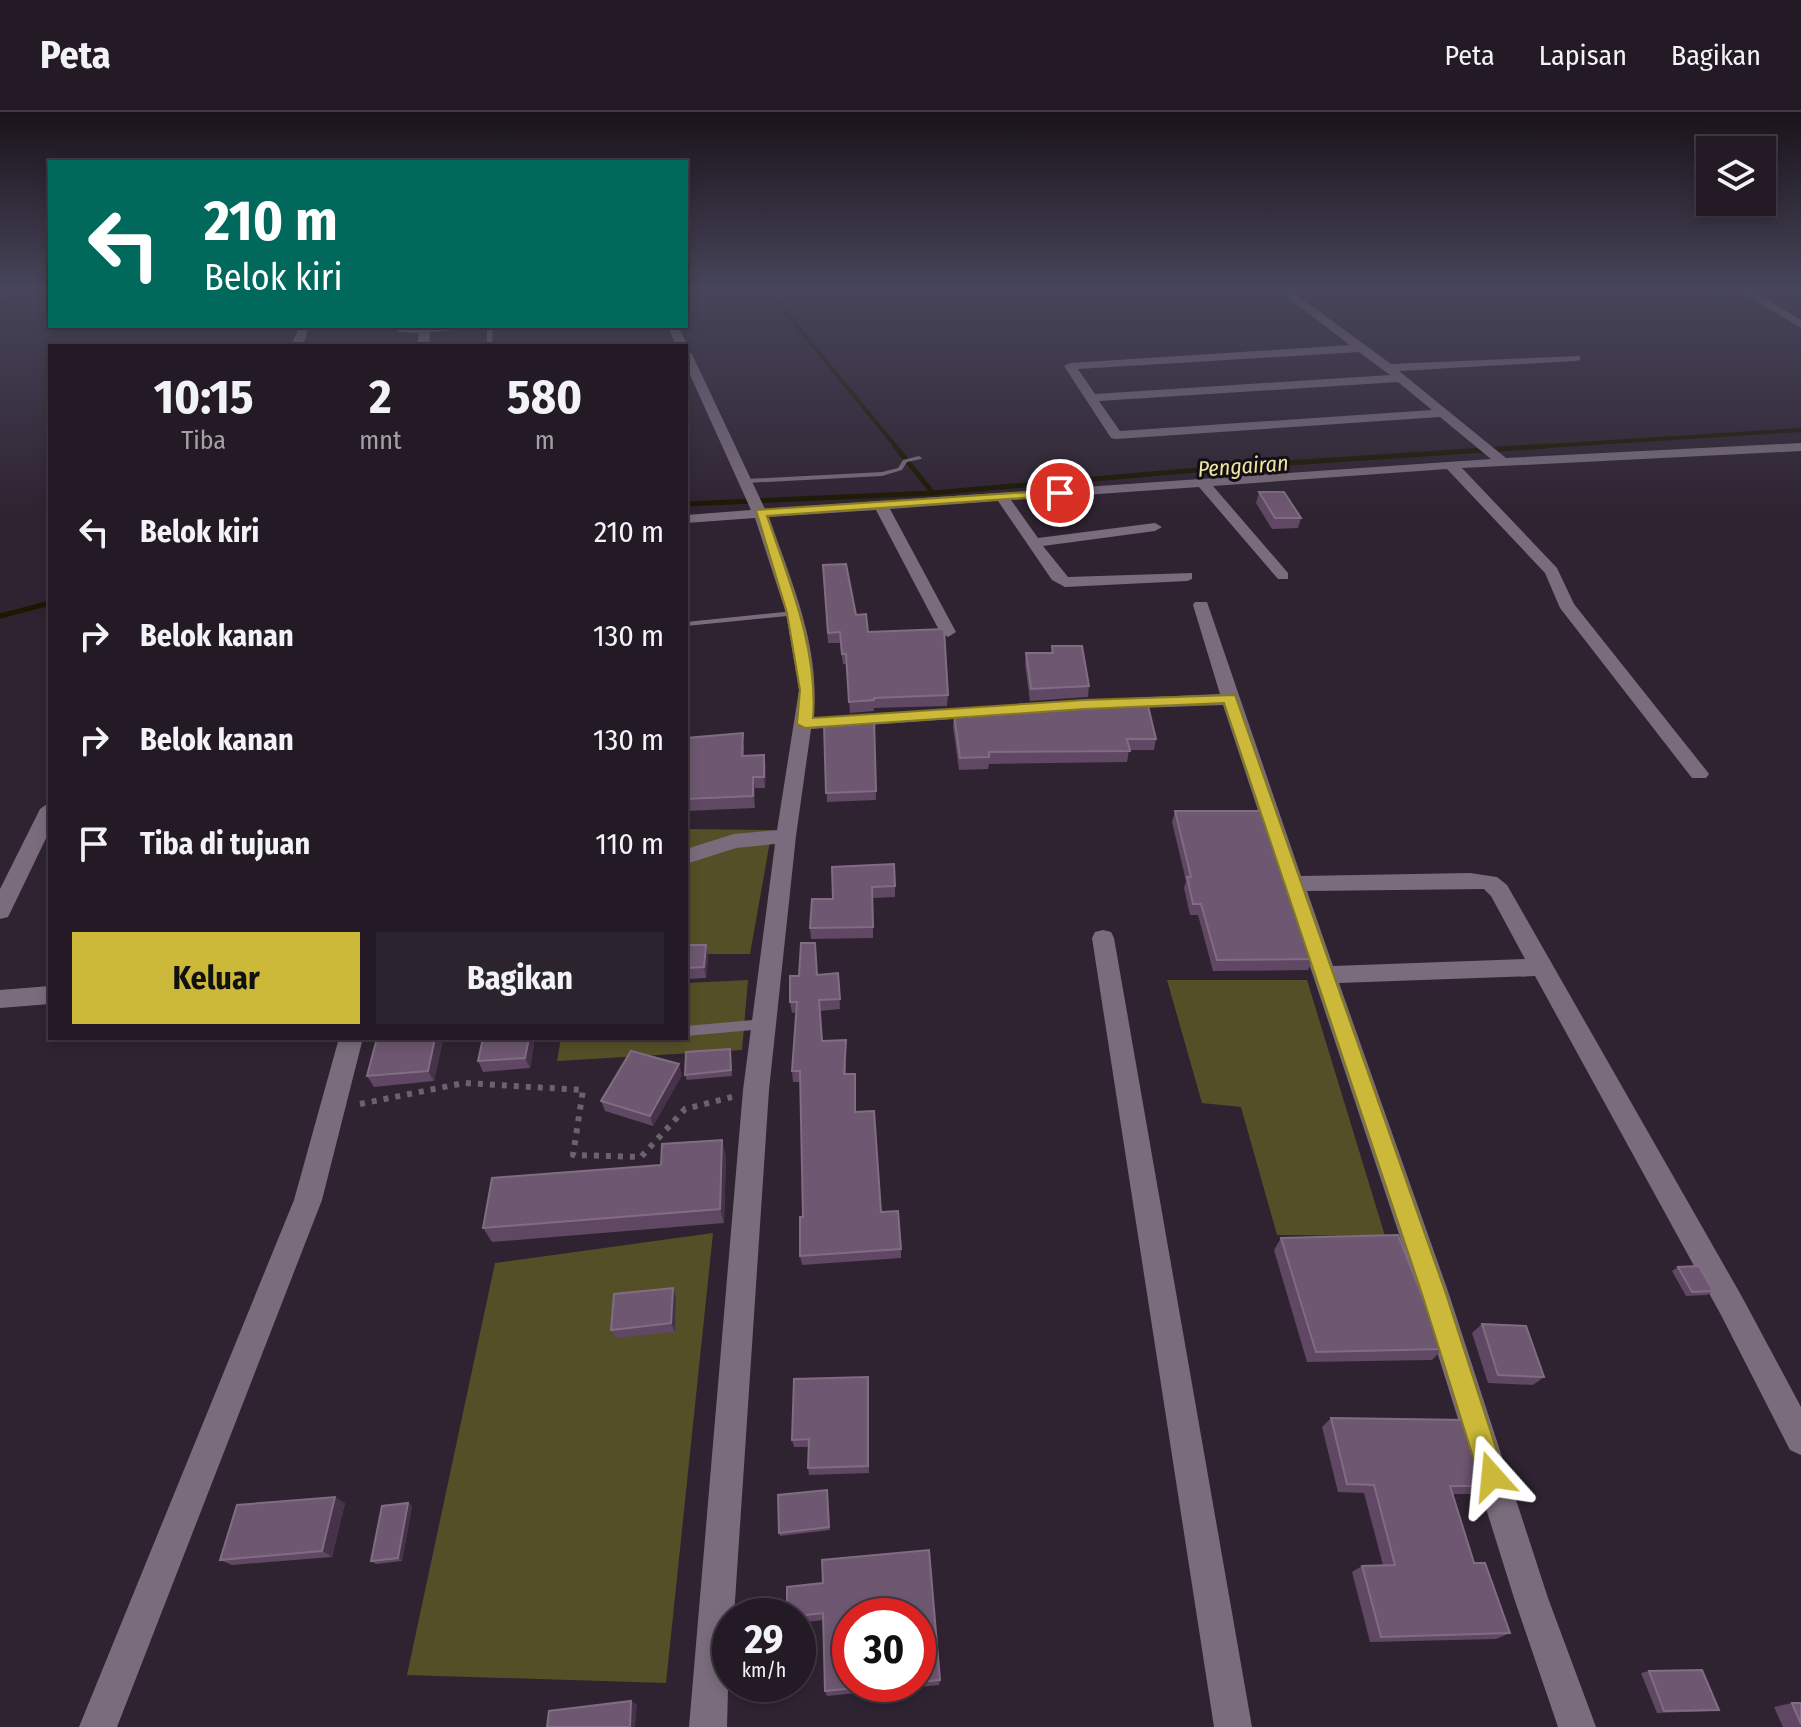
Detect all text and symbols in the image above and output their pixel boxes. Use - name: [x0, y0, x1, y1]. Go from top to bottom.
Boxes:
- text: Peta: [40, 32, 111, 78]
- text: Peta: [1444, 39, 1495, 72]
- text: Lapisan: [1539, 39, 1627, 72]
- text: Bagikan: [1671, 39, 1761, 72]
- map controls: [1696, 136, 1776, 216]
- button: layers: [1696, 136, 1776, 216]
- text: 210 m: [204, 188, 338, 255]
- icon: left: [72, 192, 176, 296]
- text: Belok kiri: [204, 256, 342, 300]
- text: 10:15: [154, 368, 253, 426]
- text: 2: [369, 368, 391, 426]
- text: 580: [507, 368, 582, 426]
- text: Tiba: [181, 425, 226, 456]
- text: mnt: [359, 425, 401, 456]
- text: m: [535, 425, 555, 456]
- water label: Pengairan: [1197, 449, 1289, 483]
- pin: [1026, 459, 1094, 527]
- icon: arrive: [1038, 471, 1082, 515]
- icon: left: [72, 510, 116, 554]
- text: Belok kiri: [140, 514, 259, 550]
- text: 210 m: [594, 514, 664, 550]
- icon: right: [72, 614, 116, 658]
- text: Belok kanan: [140, 618, 294, 654]
- text: 130 m: [593, 618, 664, 654]
- icon: right: [72, 718, 116, 762]
- text: Belok kanan: [140, 722, 294, 758]
- text: 130 m: [593, 722, 664, 758]
- icon: arrive: [72, 822, 116, 866]
- text: Tiba di tujuan: [140, 826, 310, 862]
- text: 110 m: [595, 826, 664, 862]
- button: Keluar: [72, 932, 360, 1024]
- button: Bagikan: [376, 932, 664, 1024]
- position arrow: [1450, 1434, 1534, 1518]
- speed limit sign: 30: [832, 1598, 936, 1702]
- text: 29: [744, 1616, 783, 1664]
- text: km/h: [742, 1658, 786, 1682]

